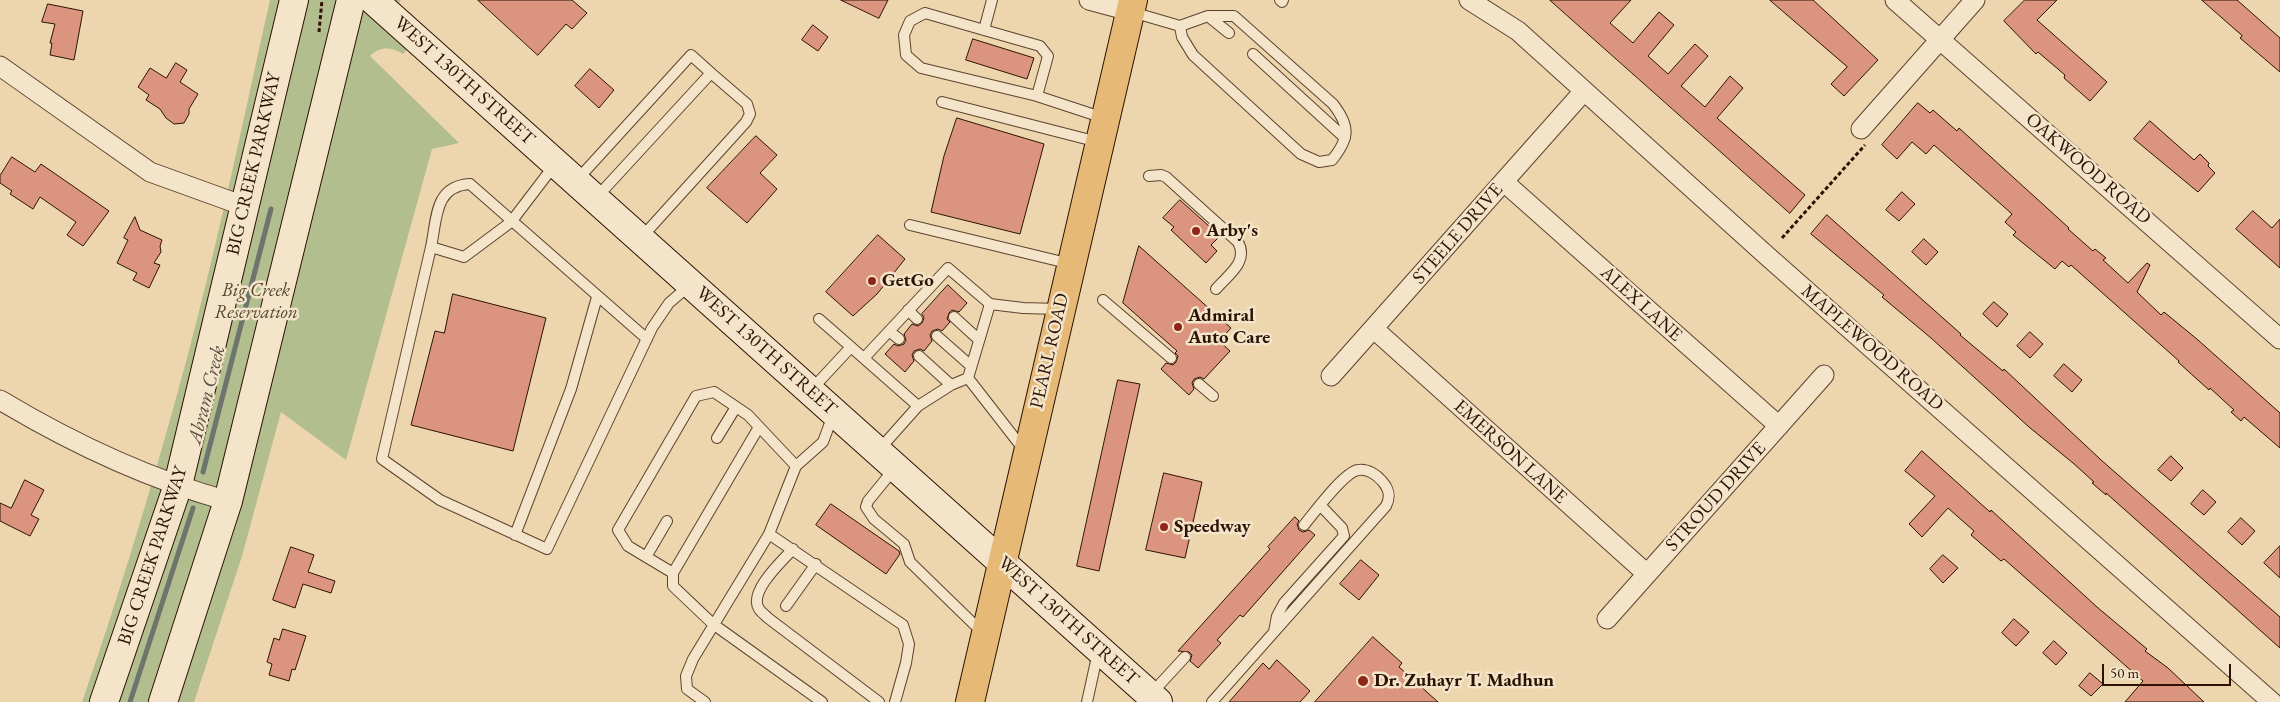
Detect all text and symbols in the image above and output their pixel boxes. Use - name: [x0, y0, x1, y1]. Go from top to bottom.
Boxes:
- street label: WEST 130TH STREET: [389, 12, 539, 150]
- street label: BIG CREEK PARKWAY: [222, 71, 286, 257]
- street label: OAKWOOD ROAD: [2021, 108, 2155, 230]
- street label: STEELE DRIVE: [1408, 179, 1508, 289]
- place label: Arby's: [1206, 220, 1258, 242]
- marker: Arby's: [1190, 225, 1202, 237]
- street label: ALEX LANE: [1595, 261, 1687, 347]
- place label: GetGo: [882, 270, 934, 292]
- marker: GetGo: [866, 275, 878, 287]
- park label: Big Creek Reservation: [214, 280, 298, 324]
- street label: MAPLEWOOD ROAD: [1796, 280, 1948, 416]
- street label: WEST 130TH STREET: [691, 282, 841, 420]
- street label: PEARL ROAD: [1026, 291, 1074, 411]
- place label: Admiral Auto Care: [1188, 305, 1270, 349]
- marker: Admiral Auto Care: [1172, 321, 1184, 333]
- water label: Abram Creek: [183, 343, 231, 447]
- street label: EMERSON LANE: [1449, 395, 1571, 509]
- street label: STROUD DRIVE: [1661, 438, 1771, 556]
- street label: BIG CREEK PARKWAY: [113, 464, 193, 648]
- place label: Speedway: [1174, 516, 1251, 538]
- marker: Speedway: [1158, 521, 1170, 533]
- street label: WEST 130TH STREET: [993, 552, 1143, 690]
- scale bar: [2105, 654, 2234, 686]
- text: 50 m: [2110, 663, 2139, 682]
- place label: Dr. Zuhayr T. Madhun: [1374, 670, 1554, 692]
- marker: Dr. Zuhayr T. Madhun: [1356, 674, 1370, 688]

